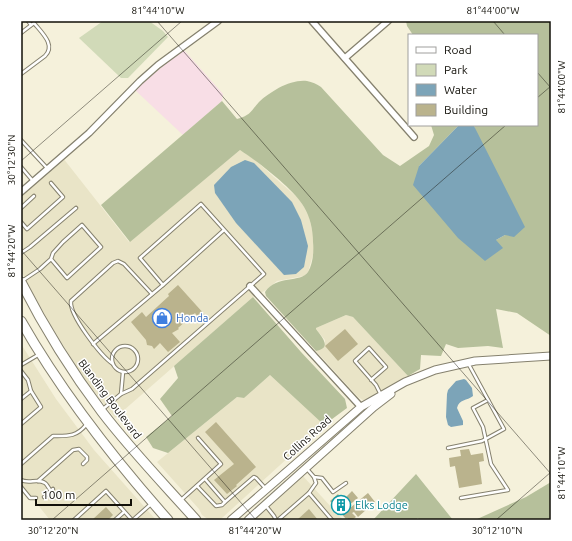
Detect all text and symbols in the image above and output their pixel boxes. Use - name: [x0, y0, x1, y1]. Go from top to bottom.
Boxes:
- text: 81°44'10"W: [132, 5, 184, 16]
- text: 81°44'00"W: [467, 5, 519, 16]
- legend: [408, 34, 538, 126]
- text: Road: [444, 43, 472, 56]
- text: 81°44'00"W: [556, 61, 567, 113]
- text: Park: [444, 63, 468, 76]
- text: Water: [444, 83, 477, 96]
- text: Building: [444, 103, 488, 116]
- text: 30°12'30"N: [6, 135, 17, 185]
- text: 81°44'20"W: [6, 225, 17, 277]
- shop icon: Honda: [151, 307, 173, 329]
- place label: Honda: [176, 312, 208, 324]
- street label: Blanding Boulevard: [76, 357, 144, 441]
- street label: Collins Road: [280, 413, 334, 463]
- text: 81°44'10"W: [556, 447, 567, 499]
- scale bar: [36, 481, 131, 507]
- text: 100 m: [42, 488, 75, 501]
- building icon: Elks Lodge: [330, 494, 352, 516]
- place label: Elks Lodge: [355, 499, 408, 511]
- text: 30°12'20"N: [28, 525, 78, 536]
- text: 81°44'20"W: [229, 525, 281, 536]
- text: 30°12'10"N: [472, 525, 522, 536]

